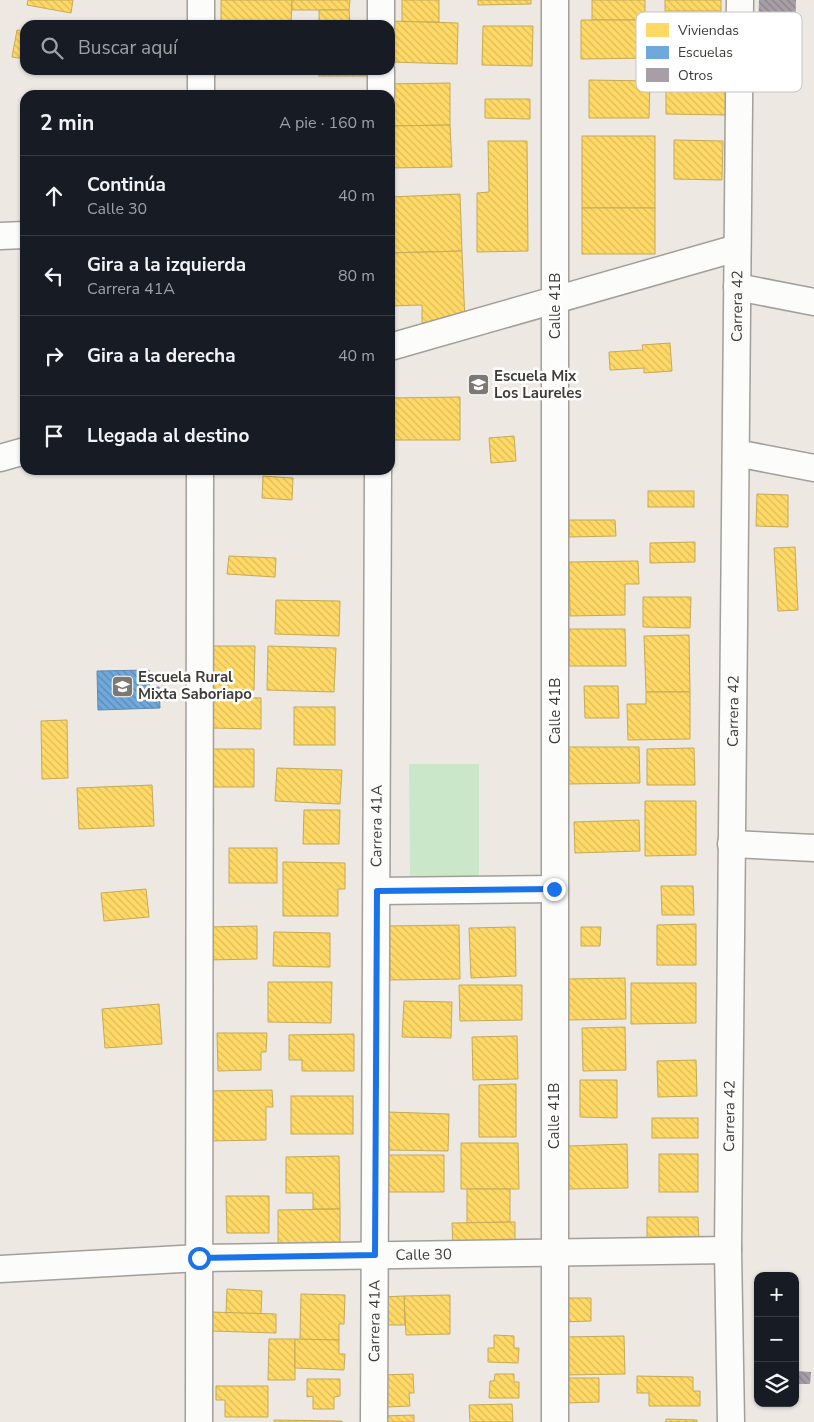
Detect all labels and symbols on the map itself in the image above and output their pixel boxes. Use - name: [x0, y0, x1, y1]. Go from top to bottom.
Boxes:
- legend: [636, 12, 802, 92]
- text: Viviendas: [677, 21, 739, 40]
- text: Escuelas: [678, 43, 733, 62]
- text: Otros: [678, 66, 713, 85]
- street label: Carrera 42: [727, 270, 747, 342]
- street label: Calle 41B: [545, 273, 565, 339]
- place label: Escuela Mix Los Laureles: [494, 366, 582, 403]
- school or university icon: Escuela Mix Los Laureles: [466, 373, 490, 397]
- place label: Escuela Rural Mixta Saboriapo: [138, 667, 252, 704]
- school or university icon: Escuela Rural Mixta Saboriapo: [110, 674, 134, 698]
- street label: Carrera 42: [723, 675, 744, 747]
- street label: Calle 41B: [545, 678, 565, 744]
- street label: Carrera 41A: [366, 785, 387, 867]
- route end: [543, 878, 566, 901]
- street label: Carrera 42: [719, 1080, 740, 1152]
- street label: Calle 41B: [544, 1083, 564, 1149]
- street label: Calle 30: [395, 1244, 452, 1265]
- route start: [188, 1247, 211, 1270]
- street label: Carrera 41A: [364, 1280, 385, 1362]

